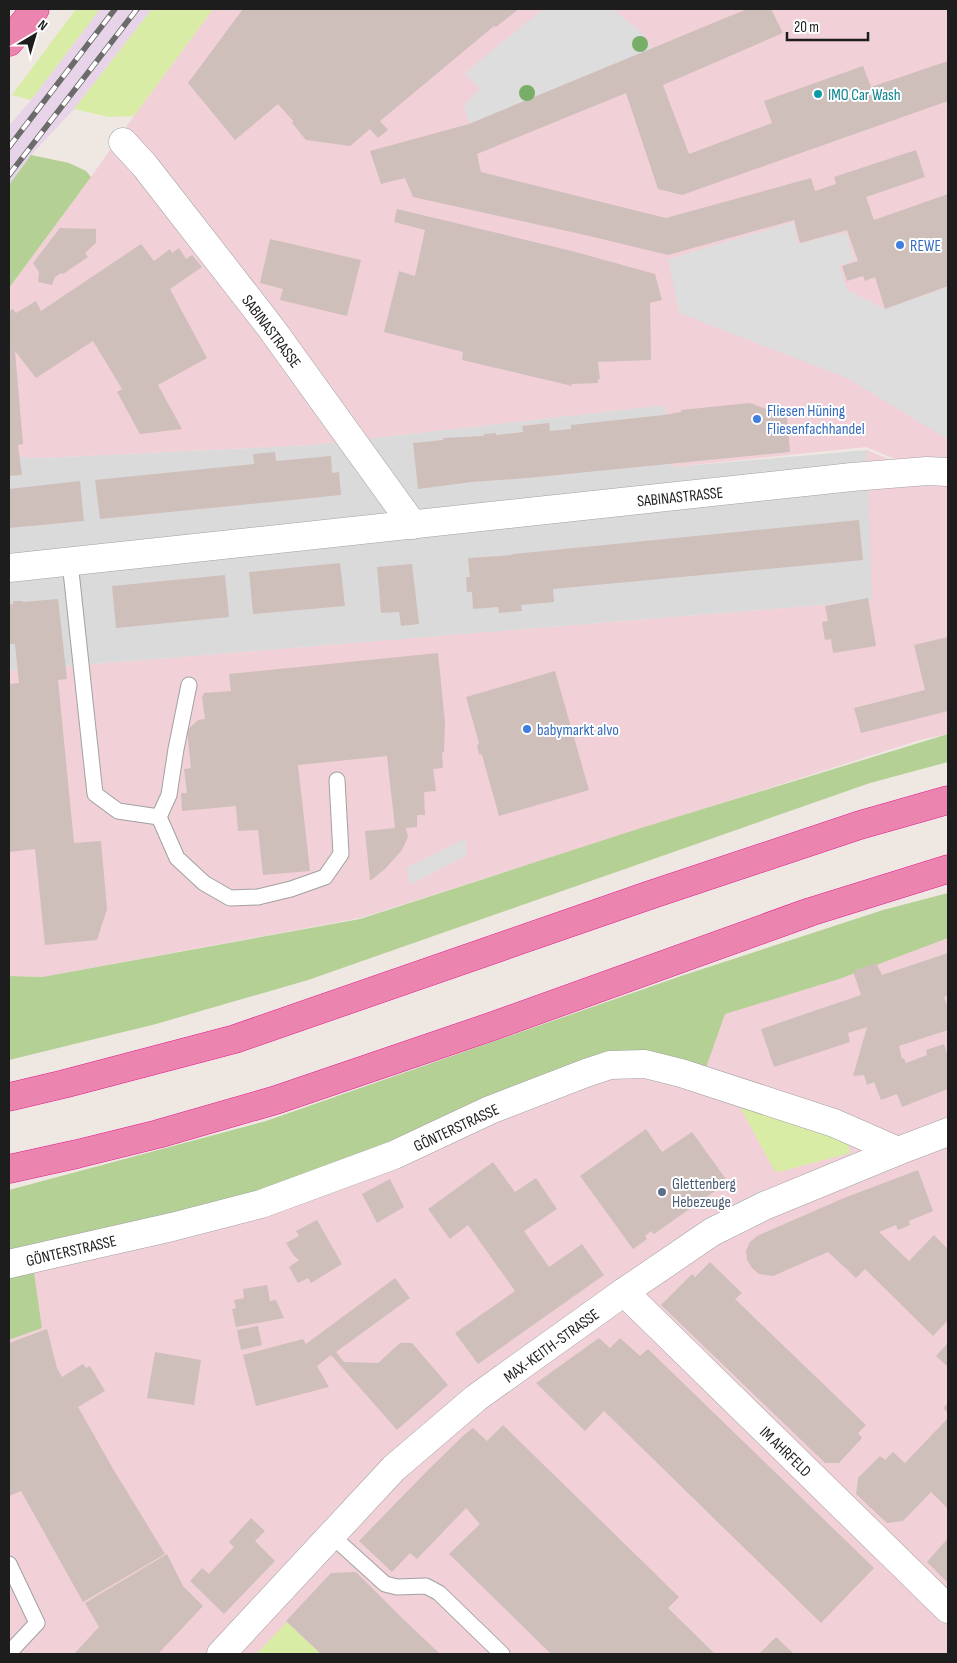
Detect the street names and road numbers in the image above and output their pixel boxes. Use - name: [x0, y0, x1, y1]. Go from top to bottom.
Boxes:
- street label: SABINASTRASSE: [237, 292, 304, 372]
- street label: SABINASTRASSE: [636, 484, 724, 511]
- street label: GÖNTERSTRASSE: [411, 1100, 502, 1156]
- street label: GÖNTERSTRASSE: [24, 1232, 118, 1271]
- street label: MAX-KEITH-STRASSE: [500, 1305, 603, 1387]
- street label: IM AHRFELD: [755, 1423, 815, 1481]

